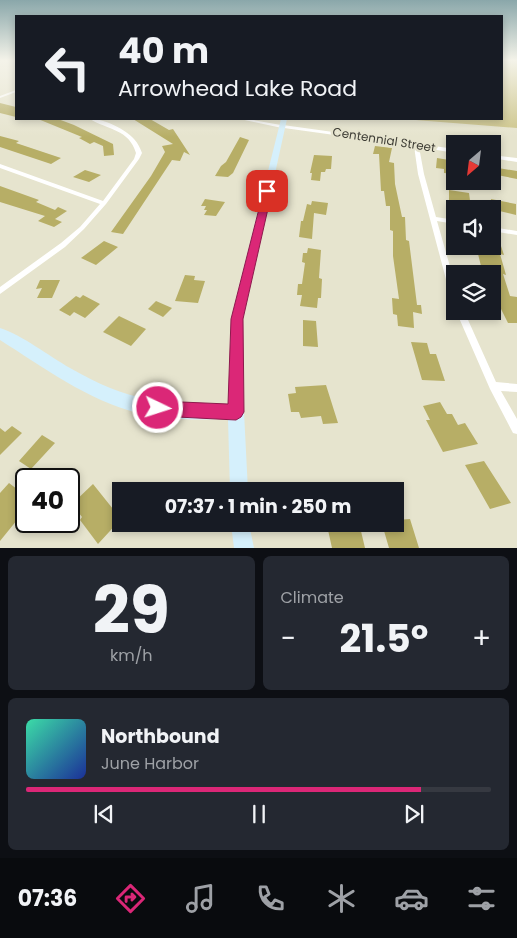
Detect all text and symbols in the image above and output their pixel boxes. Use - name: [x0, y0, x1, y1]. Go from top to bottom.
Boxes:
- text: 40 m: [118, 26, 209, 75]
- icon: left: [35, 35, 100, 100]
- text: Arrowhead Lake Road: [118, 73, 357, 104]
- street label: Centennial Street: [331, 123, 437, 156]
- north arrow: [446, 135, 501, 190]
- map controls: [446, 135, 501, 320]
- pin: [246, 170, 288, 212]
- icon: arrive: [253, 177, 281, 205]
- button: sound: [446, 200, 501, 255]
- button: layers: [446, 265, 501, 320]
- position arrow: [131, 381, 183, 433]
- speed limit sign: 40: [15, 468, 80, 533]
- text: 07:37 · 1 min · 250 m: [165, 493, 351, 520]
- text: 29: [93, 565, 170, 656]
- text: Climate: [281, 586, 344, 609]
- text: 21.5°: [339, 612, 428, 665]
- text: −: [281, 619, 296, 658]
- text: +: [472, 619, 491, 658]
- text: km/h: [110, 644, 153, 667]
- text: Northbound: [101, 723, 220, 750]
- text: June Harbor: [101, 752, 199, 775]
- icon: previous: [90, 800, 118, 828]
- icon: pause: [245, 800, 273, 828]
- icon: next: [400, 800, 428, 828]
- icon: directions: [113, 881, 148, 916]
- icon: music: [183, 881, 218, 916]
- icon: phone: [253, 881, 288, 916]
- icon: climate: [324, 881, 359, 916]
- icon: car: [394, 881, 429, 916]
- icon: filters: [464, 881, 499, 916]
- text: 07:36: [18, 883, 77, 914]

